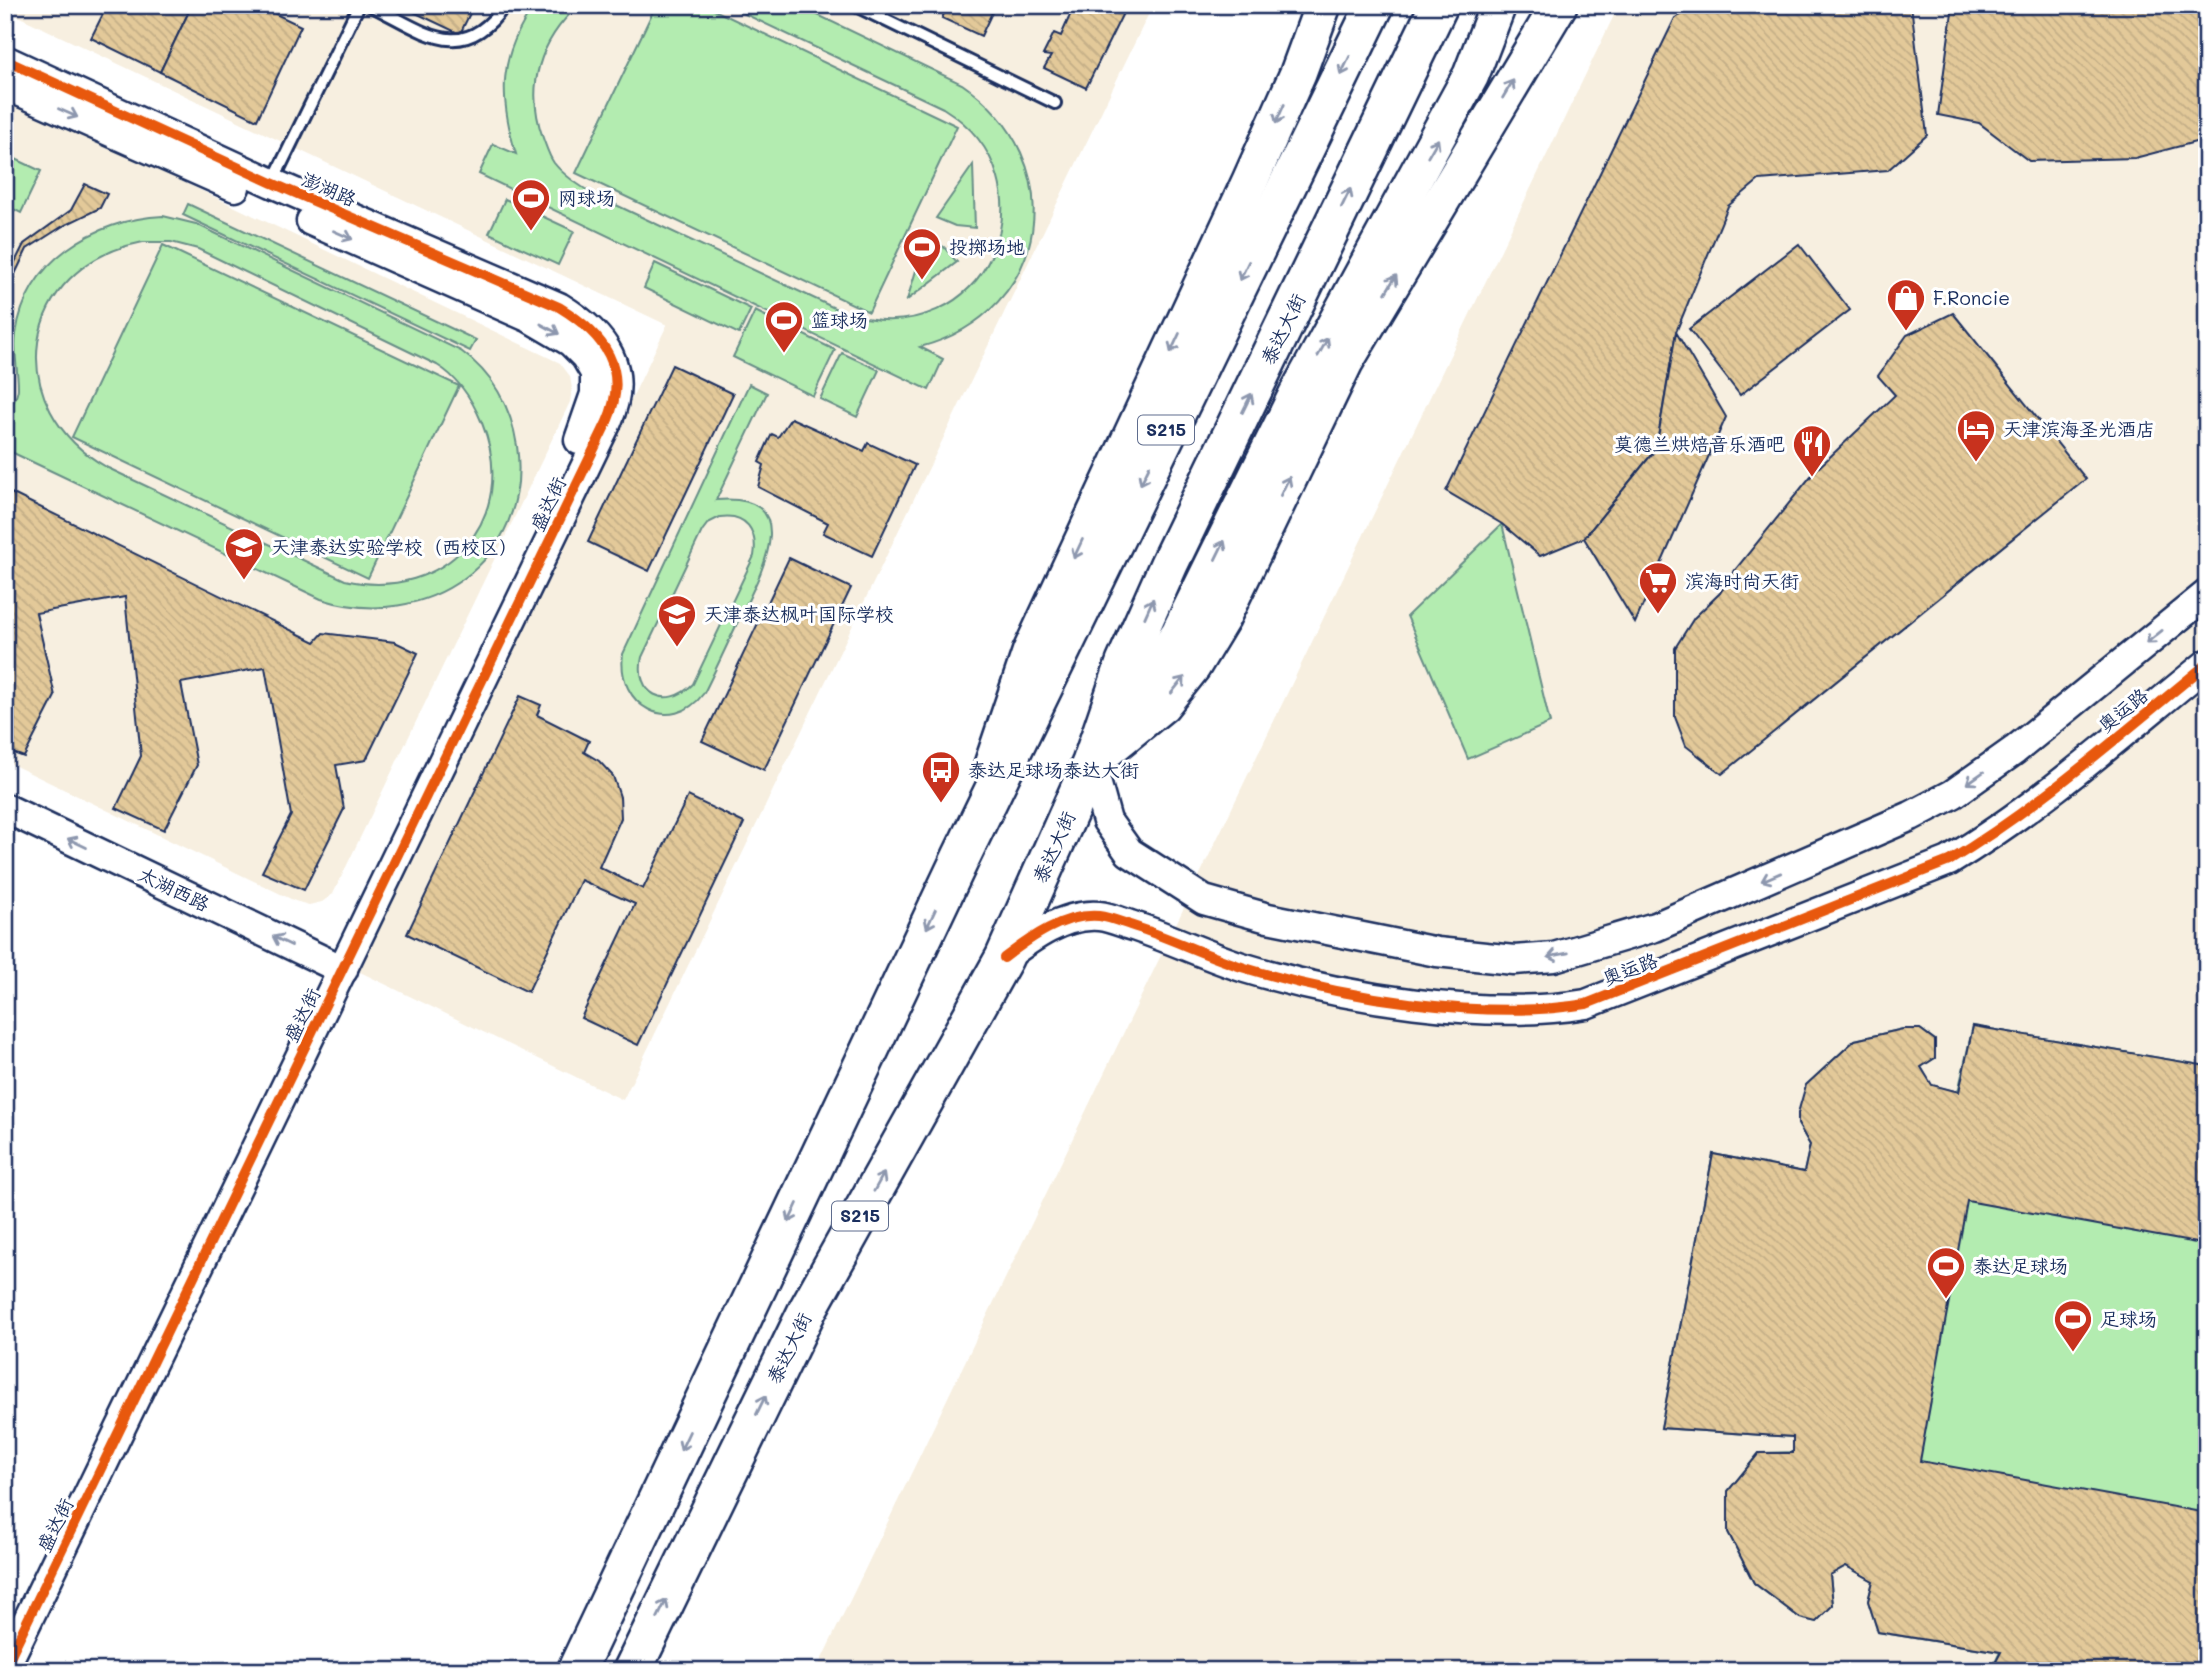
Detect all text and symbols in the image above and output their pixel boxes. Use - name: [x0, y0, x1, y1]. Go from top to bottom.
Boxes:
- one-way arrow: [1337, 56, 1351, 76]
- one-way arrow: [1501, 79, 1515, 99]
- one-way arrow: [1273, 103, 1286, 124]
- one-way arrow: [56, 107, 78, 120]
- one-way arrow: [1426, 138, 1440, 158]
- street label: 澎湖路: [298, 166, 360, 211]
- sports icon: 网球场: [510, 177, 552, 232]
- place label: 网球场: [558, 185, 615, 210]
- one-way arrow: [1340, 188, 1354, 209]
- sports icon: 投掷场地: [901, 226, 943, 281]
- one-way arrow: [332, 229, 353, 242]
- place label: 投掷场地: [949, 234, 1025, 259]
- one-way arrow: [1237, 260, 1251, 281]
- one-way arrow: [1384, 275, 1398, 295]
- shop icon: F.Roncie: [1885, 277, 1927, 332]
- place label: F.Roncie: [1933, 285, 2010, 310]
- street label: 泰达大街: [1255, 289, 1310, 368]
- sports icon: 篮球场: [763, 299, 805, 354]
- place label: 篮球场: [811, 307, 868, 332]
- one-way arrow: [539, 322, 559, 336]
- one-way arrow: [1167, 332, 1181, 353]
- one-way arrow: [1317, 337, 1330, 358]
- one-way arrow: [1241, 392, 1254, 414]
- hotel icon: 天津滨海圣光酒店: [1955, 408, 1997, 463]
- road number: S215: [1138, 416, 1194, 444]
- place label: 天津滨海圣光酒店: [2003, 416, 2155, 441]
- restaurant icon: 莫德兰烘焙音乐酒吧: [1791, 423, 1833, 478]
- place label: 莫德兰烘焙音乐酒吧: [1614, 431, 1785, 456]
- one-way arrow: [1138, 464, 1151, 485]
- street label: 盛达街: [524, 473, 571, 535]
- one-way arrow: [1280, 475, 1293, 496]
- school or university icon: 天津泰达实验学校（西校区）: [223, 526, 265, 581]
- place label: 天津泰达实验学校（西校区）: [271, 534, 518, 559]
- one-way arrow: [1071, 538, 1085, 559]
- one-way arrow: [1214, 540, 1228, 561]
- supermarket icon: 滨海时尚天街: [1637, 560, 1679, 615]
- place label: 滨海时尚天街: [1685, 568, 1799, 593]
- school or university icon: 天津泰达枫叶国际学校: [656, 593, 698, 648]
- one-way arrow: [1144, 598, 1157, 619]
- place label: 天津泰达枫叶国际学校: [704, 601, 894, 626]
- one-way arrow: [2145, 630, 2163, 645]
- one-way arrow: [1170, 677, 1185, 695]
- street label: 奥运路: [2093, 682, 2153, 737]
- bus stop icon: 泰达足球场泰达大街: [920, 749, 962, 804]
- place label: 泰达足球场泰达大街: [968, 757, 1139, 782]
- one-way arrow: [1966, 771, 1985, 785]
- street label: 泰达大街: [1027, 807, 1080, 887]
- one-way arrow: [67, 835, 88, 849]
- street label: 太湖西路: [135, 861, 214, 916]
- one-way arrow: [1761, 871, 1782, 884]
- one-way arrow: [924, 908, 938, 929]
- one-way arrow: [272, 934, 293, 947]
- street label: 奥运路: [1599, 947, 1661, 990]
- one-way arrow: [1547, 949, 1570, 962]
- street label: 盛达街: [278, 984, 325, 1046]
- one-way arrow: [873, 1172, 886, 1193]
- one-way arrow: [785, 1202, 799, 1223]
- road number: S215: [832, 1202, 888, 1231]
- sports icon: 泰达足球场: [1925, 1245, 1967, 1300]
- place label: 泰达足球场: [1973, 1253, 2068, 1278]
- sports icon: 足球场: [2052, 1298, 2094, 1353]
- place label: 足球场: [2100, 1306, 2157, 1331]
- street label: 泰达大街: [761, 1308, 816, 1387]
- one-way arrow: [755, 1395, 769, 1416]
- one-way arrow: [678, 1430, 691, 1451]
- street label: 盛达街: [31, 1494, 78, 1556]
- one-way arrow: [656, 1599, 669, 1620]

